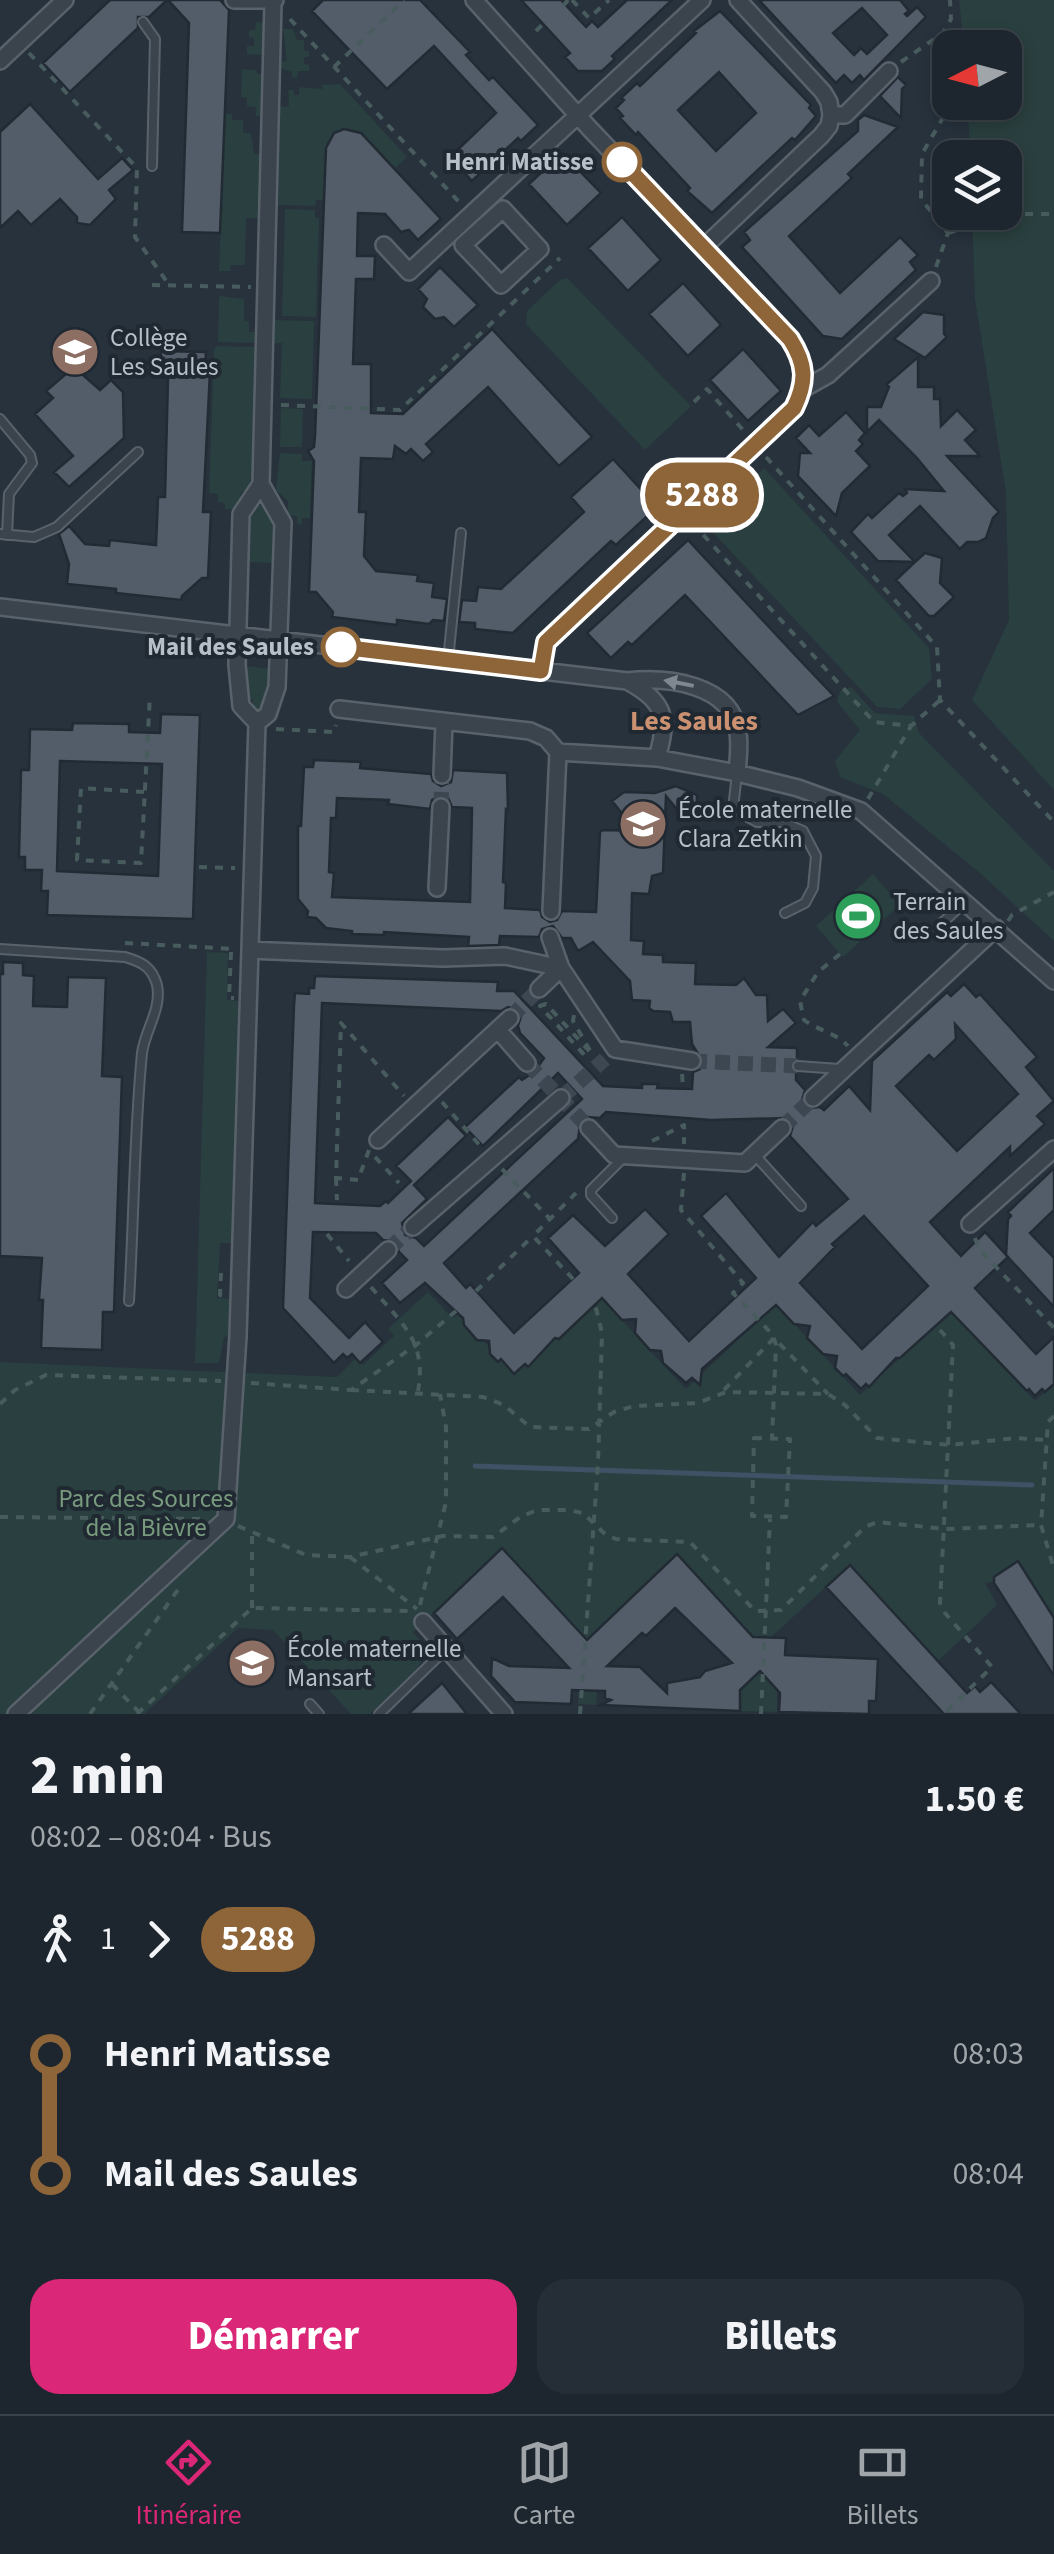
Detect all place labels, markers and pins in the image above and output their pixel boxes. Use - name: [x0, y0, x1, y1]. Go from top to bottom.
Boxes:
- marker: Henri Matisse: [603, 143, 641, 181]
- place label: Henri Matisse: [445, 144, 594, 180]
- place label: Collège Les Saules: [110, 320, 219, 385]
- school or university icon: Collège Les Saules: [49, 326, 101, 378]
- marker: Mail des Saules: [322, 628, 360, 666]
- place label: Mail des Saules: [147, 629, 314, 665]
- place label: École maternelle Clara Zetkin: [678, 792, 853, 857]
- school or university icon: École maternelle Clara Zetkin: [617, 798, 669, 850]
- place label: Terrain des Saules: [893, 884, 1004, 949]
- sports icon: Terrain des Saules: [832, 890, 884, 942]
- place label: École maternelle Mansart: [287, 1631, 462, 1696]
- school or university icon: École maternelle Mansart: [226, 1637, 278, 1689]

